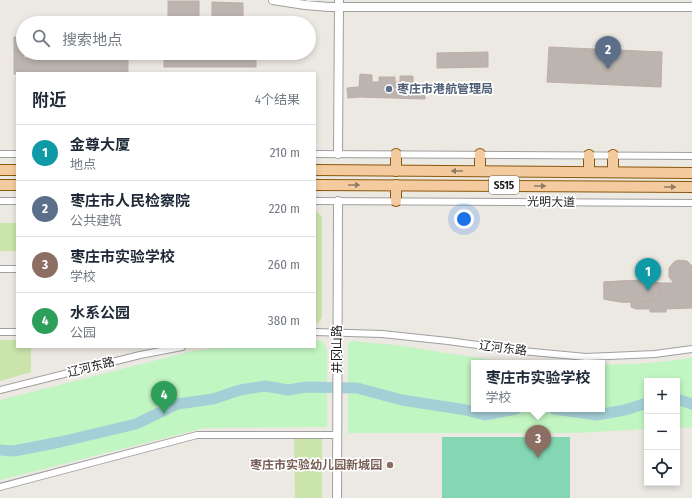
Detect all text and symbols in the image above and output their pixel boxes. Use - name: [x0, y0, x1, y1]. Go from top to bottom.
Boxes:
- search box: [16, 16, 316, 60]
- icon: search: [30, 27, 52, 49]
- text: 搜索地点: [62, 31, 122, 49]
- pin: 2: [595, 36, 621, 69]
- place label: 枣庄市港航管理局: [397, 82, 493, 96]
- marker: 枣庄市港航管理局: [384, 84, 394, 94]
- text: 附近: [32, 90, 66, 111]
- text: 4个结果: [255, 92, 300, 107]
- text: 金尊大厦: [70, 136, 130, 154]
- text: 1: [42, 145, 48, 160]
- text: 210 m: [270, 145, 300, 160]
- text: 地点: [70, 157, 96, 172]
- one-way arrow: [450, 168, 463, 174]
- road number: S515: [489, 176, 519, 194]
- one-way arrow: [348, 182, 361, 188]
- one-way arrow: [534, 183, 547, 189]
- one-way arrow: [664, 183, 676, 190]
- text: 枣庄市人民检察院: [70, 192, 190, 210]
- street label: 光明大道: [527, 195, 575, 209]
- text: 2: [42, 201, 48, 216]
- text: 220 m: [269, 201, 300, 216]
- your location: [454, 209, 474, 229]
- text: 公共建筑: [70, 213, 122, 228]
- text: 枣庄市实验学校: [70, 248, 175, 266]
- text: 3: [42, 257, 48, 272]
- text: 260 m: [268, 257, 300, 272]
- pin: 1: [635, 258, 661, 291]
- text: 学校: [70, 269, 96, 284]
- text: 水系公园: [70, 304, 130, 322]
- text: 4: [42, 313, 48, 328]
- text: 380 m: [268, 313, 300, 328]
- text: 公园: [70, 325, 96, 340]
- street label: 井冈山路: [330, 325, 344, 373]
- street label: 辽河东路: [478, 338, 528, 358]
- street label: 辽河东路: [66, 354, 116, 380]
- popup: [471, 360, 605, 412]
- text: 枣庄市实验学校: [485, 369, 591, 387]
- map controls: [644, 378, 680, 486]
- button: +: [644, 378, 680, 414]
- pin: 4: [151, 381, 177, 414]
- text: 学校: [485, 390, 512, 405]
- button: −: [644, 414, 680, 450]
- pin: 3: [525, 425, 551, 458]
- button: locate: [644, 450, 680, 486]
- place label: 枣庄市实验幼儿园新城园: [250, 458, 382, 472]
- marker: 枣庄市实验幼儿园新城园: [385, 460, 395, 470]

